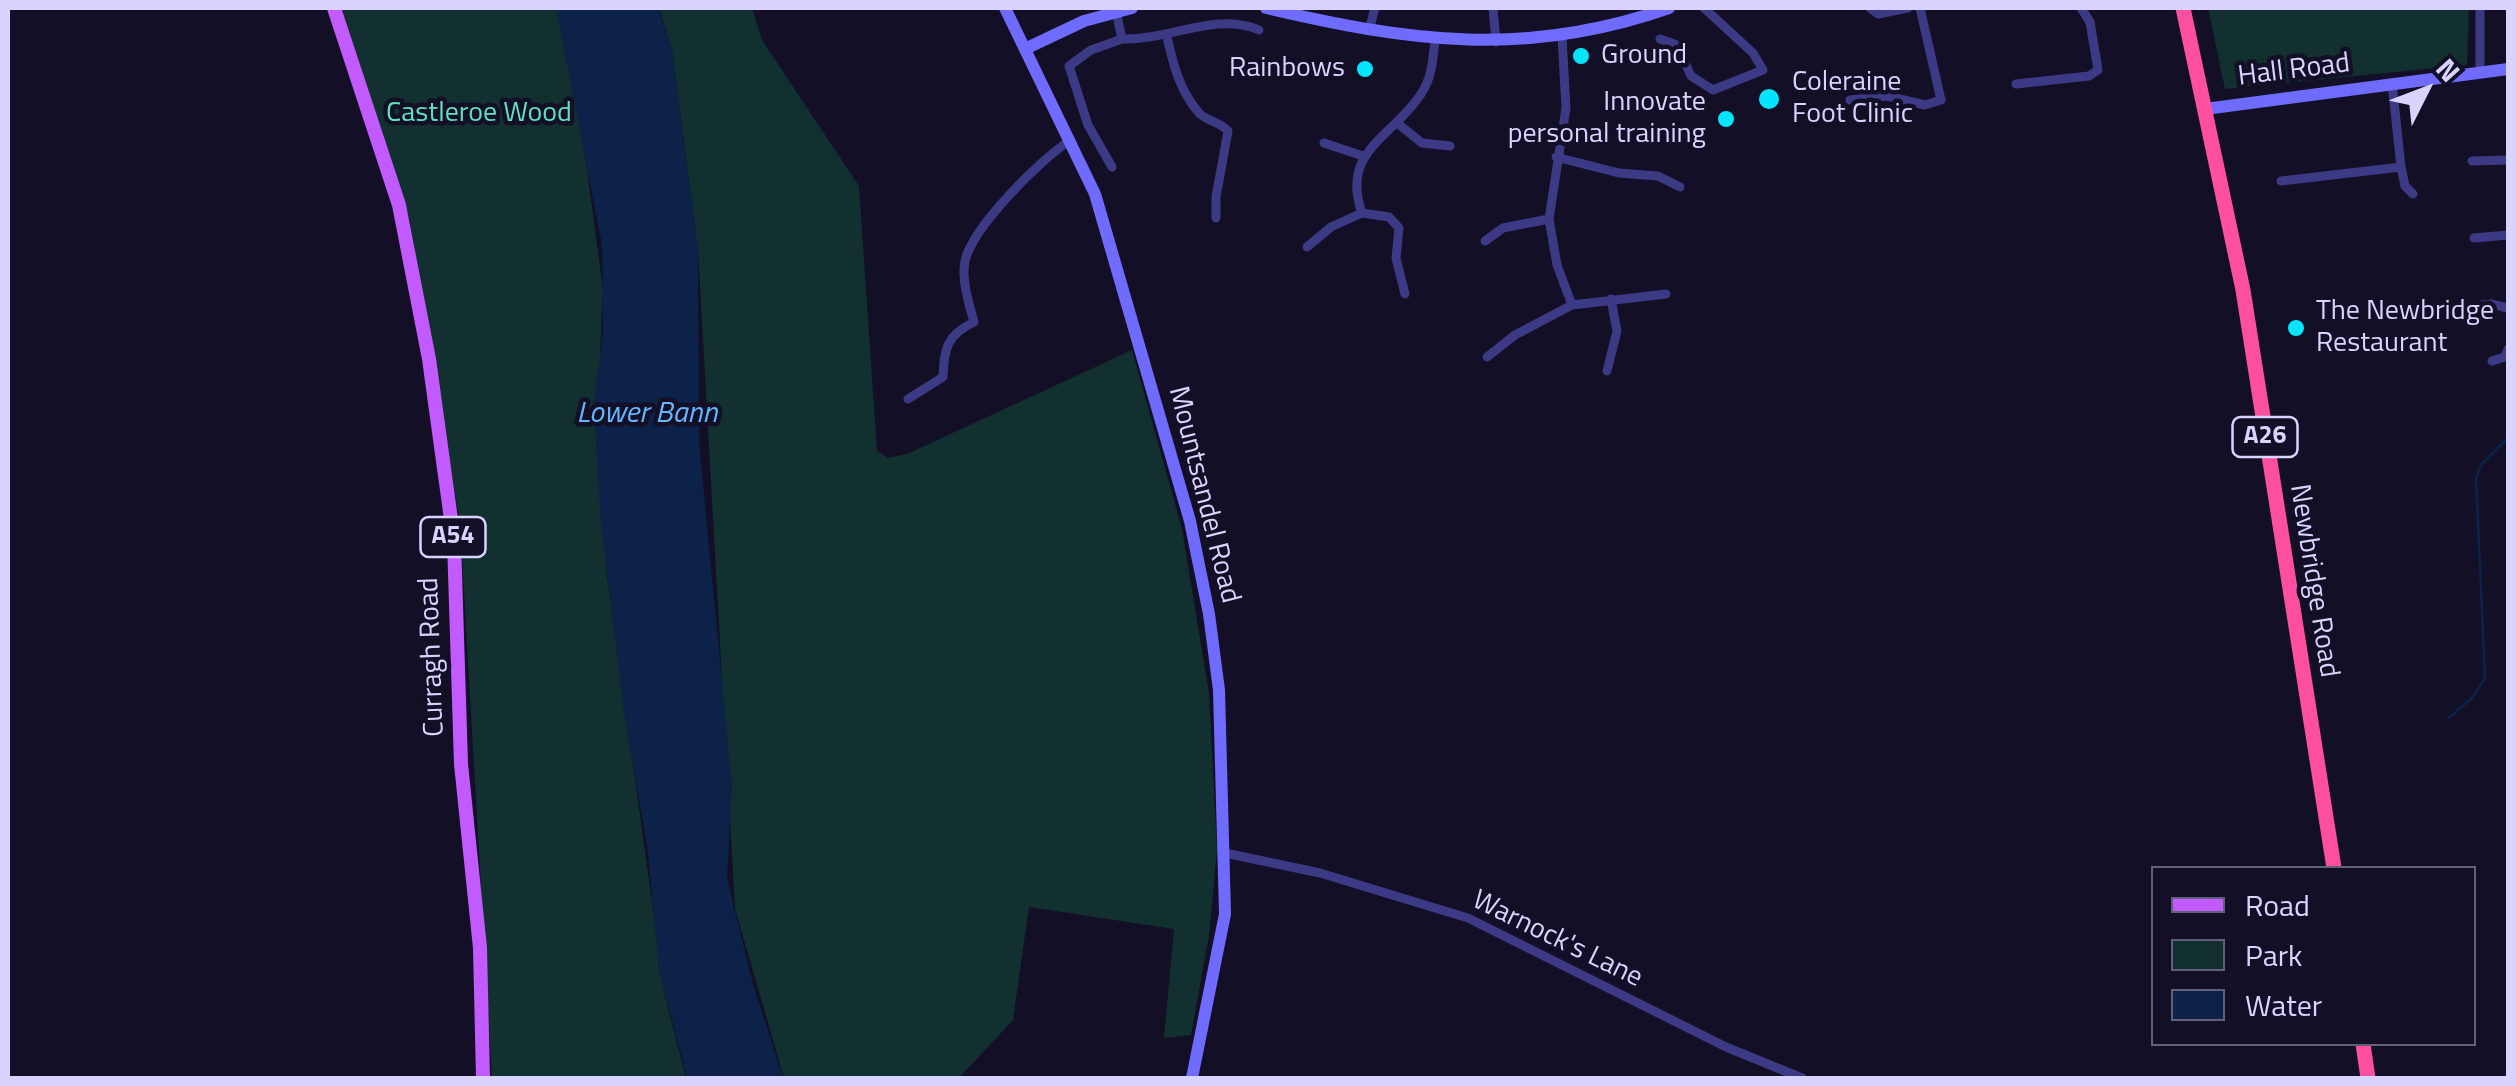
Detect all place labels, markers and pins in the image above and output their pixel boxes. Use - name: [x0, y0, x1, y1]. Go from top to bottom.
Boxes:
- place label: Ground: [1601, 39, 1687, 73]
- marker: Ground: [1570, 45, 1592, 67]
- place label: Rainbows: [1229, 52, 1345, 86]
- marker: Rainbows: [1354, 58, 1376, 80]
- place label: Coleraine Foot Clinic: [1792, 66, 1913, 132]
- place label: Innovate personal training: [1508, 86, 1706, 152]
- marker: Coleraine Foot Clinic: [1756, 86, 1782, 112]
- marker: Innovate personal training: [1715, 108, 1737, 130]
- place label: The Newbridge Restaurant: [2316, 295, 2494, 361]
- marker: The Newbridge Restaurant: [2285, 317, 2307, 339]

